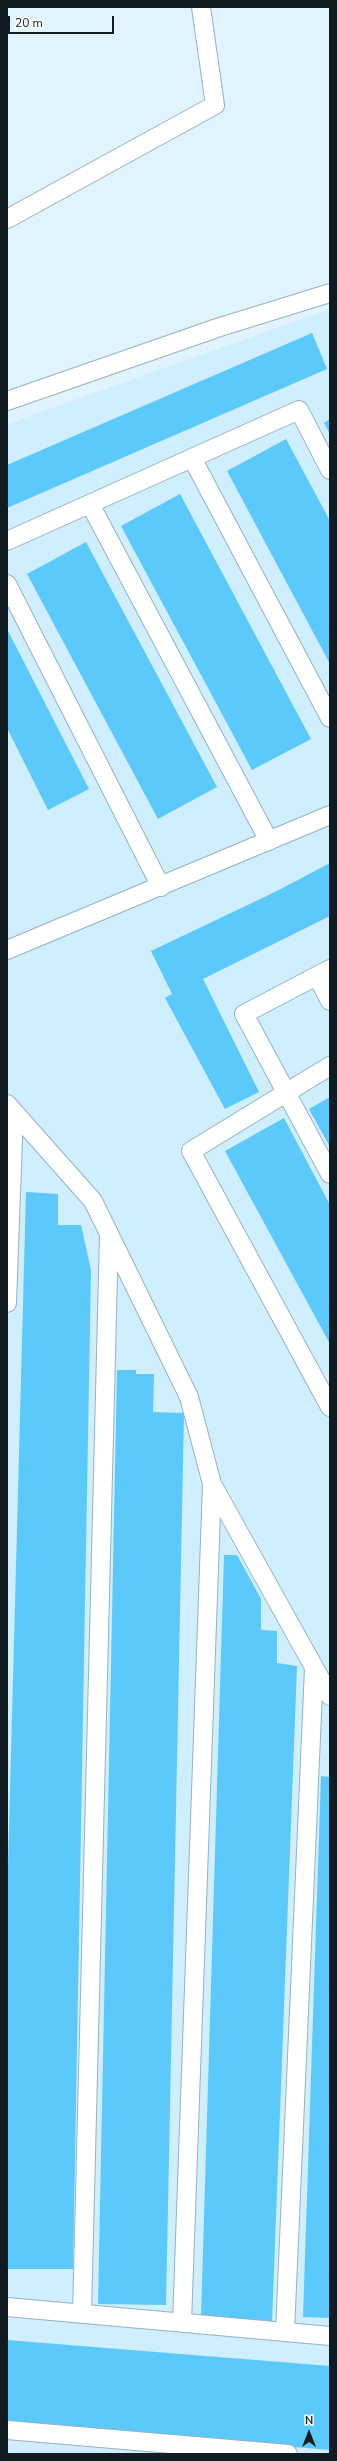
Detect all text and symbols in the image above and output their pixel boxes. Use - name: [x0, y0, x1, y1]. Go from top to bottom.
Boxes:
- scale bar: [10, 8, 116, 34]
- text: 20 m: [15, 15, 43, 31]
- north arrow: [289, 2413, 329, 2453]
- text: N: [305, 2413, 313, 2428]

